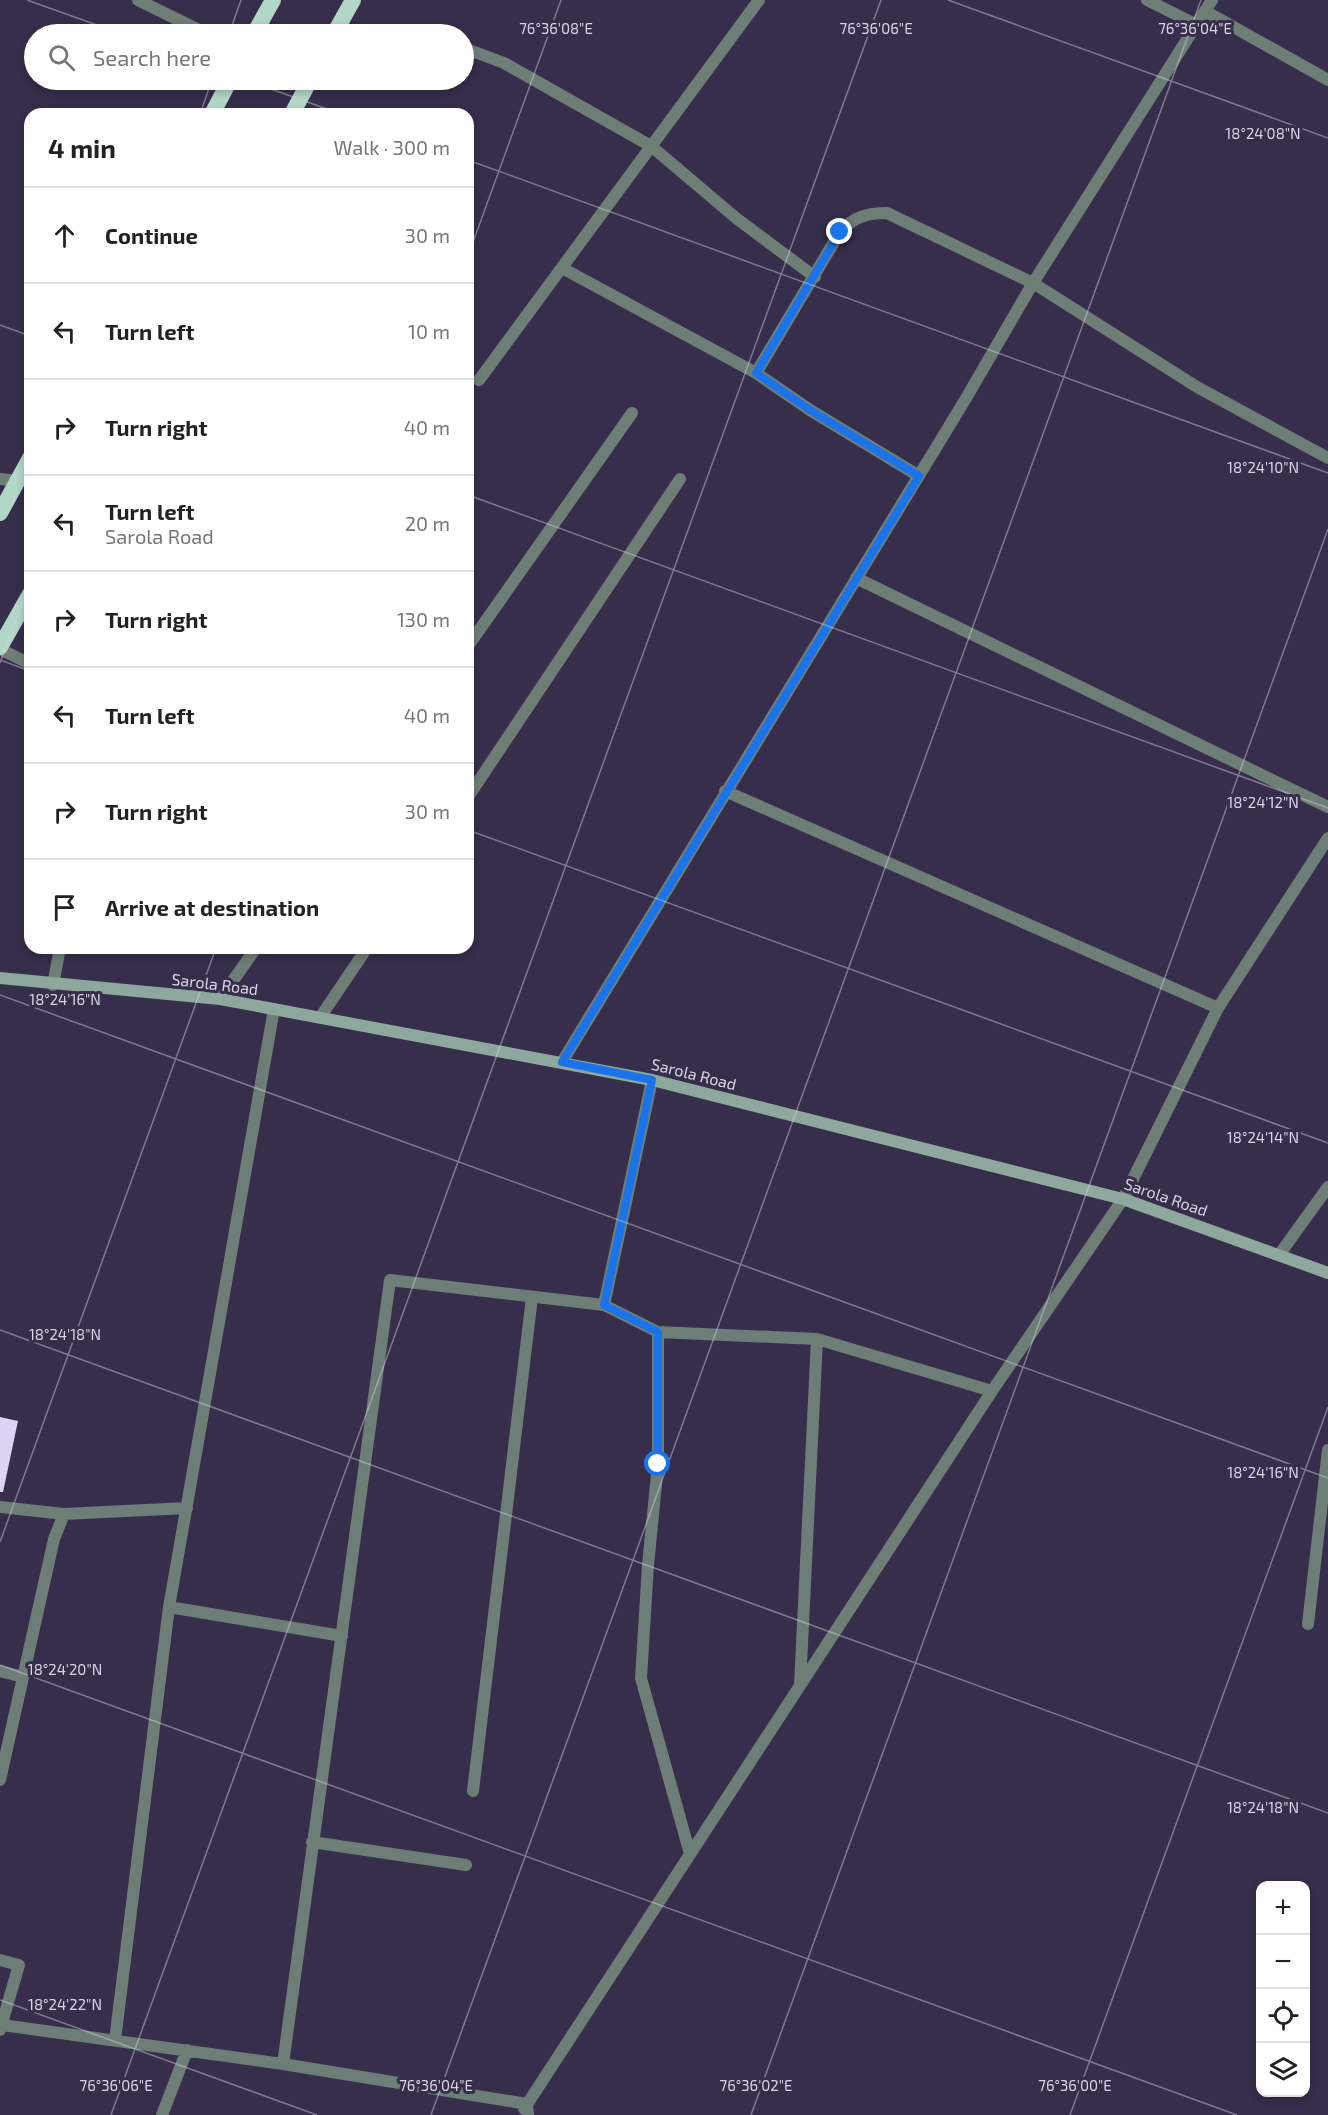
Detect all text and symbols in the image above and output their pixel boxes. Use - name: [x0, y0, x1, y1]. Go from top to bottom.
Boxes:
- text: 76°36'08"E: [519, 19, 593, 37]
- text: 76°36'06"E: [839, 19, 913, 37]
- text: 76°36'04"E: [1158, 19, 1232, 37]
- search box: [24, 24, 474, 90]
- icon: search: [45, 41, 78, 74]
- text: Search here: [93, 44, 211, 70]
- text: 18°24'08"N: [1225, 124, 1301, 142]
- text: 4 min: [48, 132, 116, 163]
- text: Walk · 300 m: [334, 135, 450, 159]
- route end: [826, 218, 852, 244]
- icon: ahead: [48, 219, 81, 252]
- text: Continue: [105, 222, 198, 248]
- text: 30 m: [405, 223, 450, 247]
- icon: left: [48, 315, 81, 348]
- text: Turn left: [105, 318, 194, 344]
- text: 10 m: [408, 319, 450, 343]
- icon: right: [48, 411, 81, 444]
- text: Turn right: [105, 414, 207, 440]
- text: 40 m: [404, 415, 450, 439]
- text: 18°24'10"N: [1227, 458, 1299, 476]
- text: Turn left: [105, 498, 194, 524]
- icon: left: [48, 507, 81, 540]
- text: 20 m: [405, 511, 450, 535]
- text: Sarola Road: [105, 524, 214, 548]
- icon: right: [48, 603, 81, 636]
- text: Turn right: [105, 606, 207, 632]
- text: 130 m: [397, 607, 450, 631]
- icon: left: [48, 699, 81, 732]
- text: Turn left: [105, 702, 194, 728]
- text: 40 m: [404, 703, 450, 727]
- text: 18°24'12"N: [1227, 793, 1299, 811]
- icon: right: [48, 795, 81, 828]
- text: Turn right: [105, 798, 207, 824]
- text: 30 m: [405, 799, 450, 823]
- icon: arrive: [48, 891, 81, 924]
- text: Arrive at destination: [105, 894, 319, 920]
- street label: Sarola Road: [171, 969, 259, 998]
- text: 18°24'16"N: [29, 990, 101, 1008]
- street label: Sarola Road: [650, 1054, 739, 1093]
- text: 18°24'14"N: [1227, 1128, 1299, 1146]
- street label: Sarola Road: [1122, 1173, 1210, 1220]
- text: 18°24'18"N: [29, 1325, 101, 1343]
- route start: [644, 1450, 670, 1476]
- text: 18°24'16"N: [1227, 1463, 1299, 1481]
- text: 18°24'20"N: [28, 1660, 102, 1678]
- text: 18°24'18"N: [1227, 1798, 1299, 1816]
- map controls: [1256, 1881, 1310, 2097]
- button: +: [1256, 1881, 1310, 1935]
- button: −: [1256, 1935, 1310, 1989]
- button: locate: [1256, 1989, 1310, 2043]
- text: 18°24'22"N: [28, 1995, 102, 2013]
- button: layers: [1256, 2043, 1310, 2097]
- text: 76°36'06"E: [79, 2076, 153, 2094]
- text: 76°36'04"E: [399, 2076, 473, 2094]
- text: 76°36'02"E: [720, 2076, 792, 2094]
- text: 76°36'00"E: [1038, 2076, 1112, 2094]

